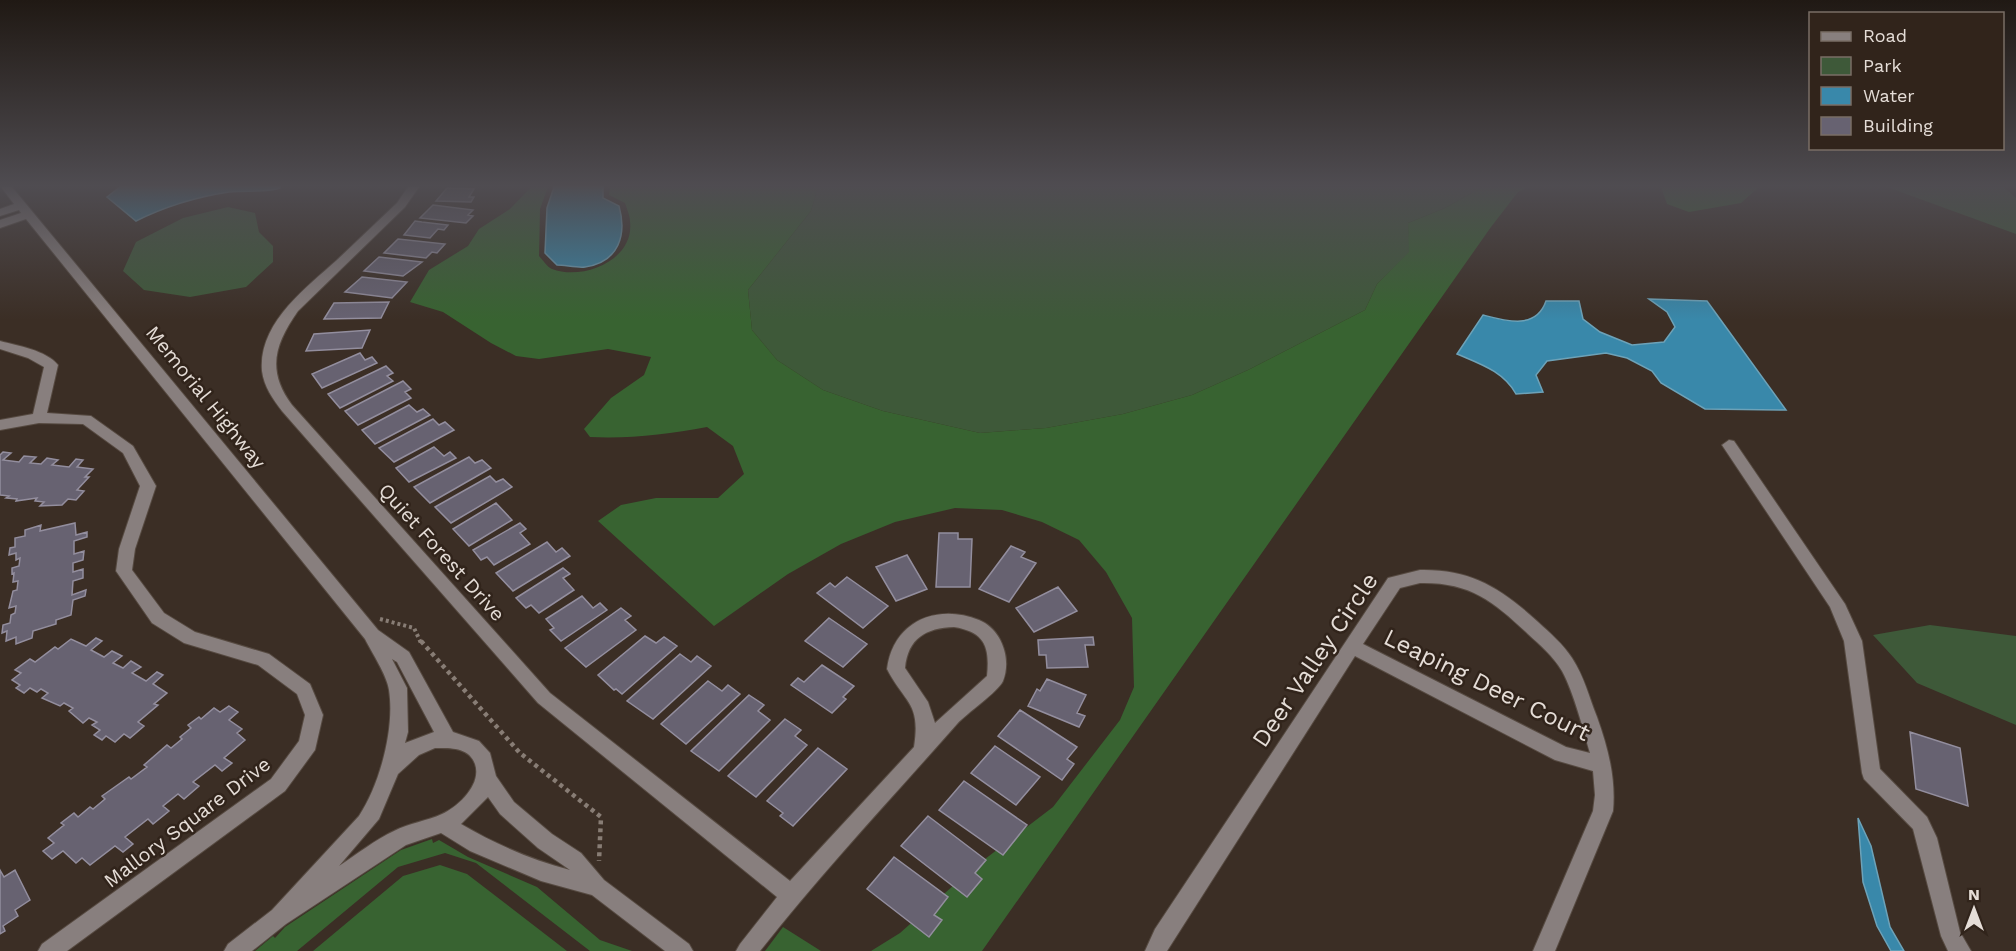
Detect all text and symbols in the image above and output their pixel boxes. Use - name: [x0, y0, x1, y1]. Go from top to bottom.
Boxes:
- legend: [1809, 12, 2004, 150]
- text: Road: [1863, 25, 1907, 46]
- text: Park: [1863, 55, 1902, 76]
- text: Water: [1863, 85, 1915, 106]
- text: Building: [1863, 115, 1933, 136]
- street label: Memorial Highway: [141, 321, 271, 474]
- street label: Quiet Forest Drive: [374, 478, 510, 626]
- street label: Deer Valley Circle: [1246, 568, 1384, 752]
- street label: Leaping Deer Court: [1379, 623, 1595, 747]
- street label: Mallory Square Drive: [99, 752, 275, 892]
- north arrow: [1944, 879, 2004, 939]
- text: N: [1968, 885, 1980, 904]

